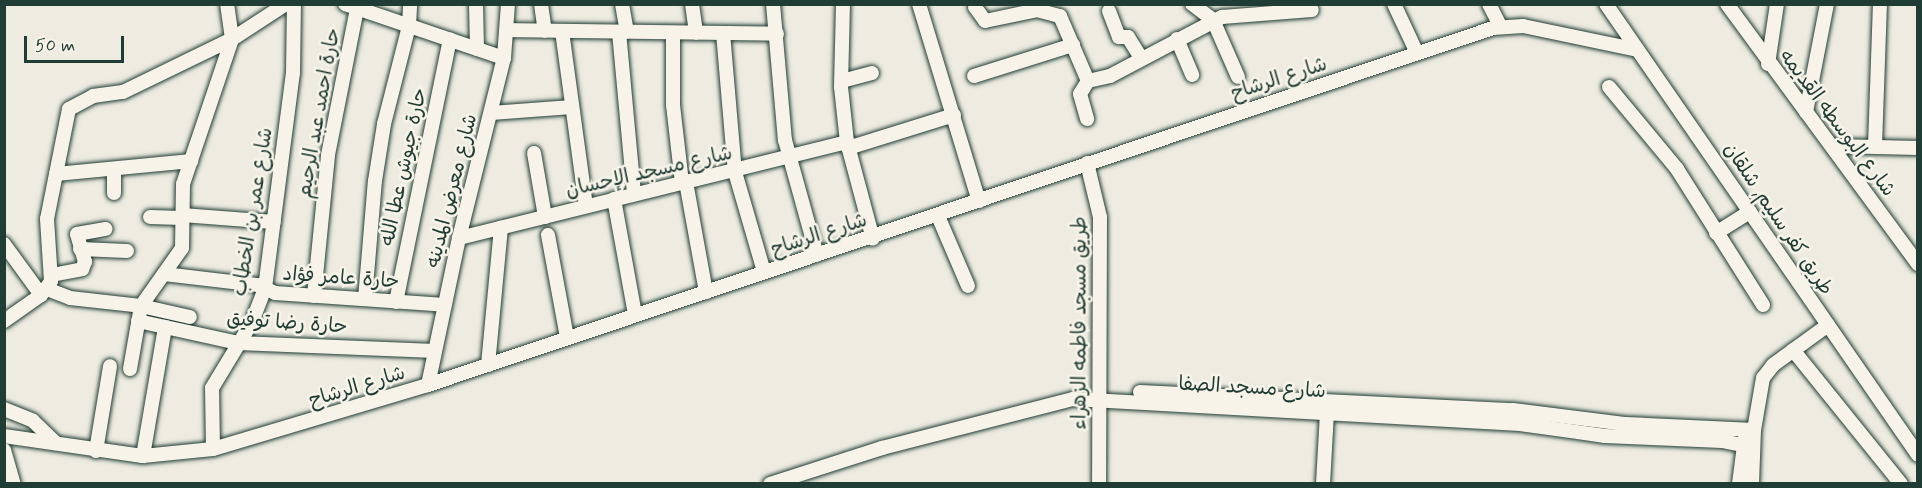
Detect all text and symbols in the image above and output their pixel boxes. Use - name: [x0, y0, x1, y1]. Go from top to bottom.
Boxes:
- scale bar: [27, 24, 128, 62]
- street label: حارة احمد عبد الرحيم: [292, 26, 346, 200]
- text: 50 m: [35, 34, 75, 58]
- street label: شارع البوسطه القديمه: [1774, 44, 1900, 202]
- street label: شارع الرشاح: [1228, 52, 1330, 106]
- street label: حارة جيوش عطا الله: [376, 86, 432, 248]
- street label: شارع معرض المدينه: [421, 112, 483, 270]
- street label: شارع عمر بن الخطاب: [228, 126, 278, 298]
- street label: طريق كفر سليم, شلقان: [1718, 138, 1838, 300]
- street label: شارع مسجد الإحسان: [563, 141, 735, 203]
- street label: شارع الرشاح: [768, 208, 870, 262]
- street label: طريق مسجد فاطمه الزهراء: [1068, 216, 1092, 430]
- street label: حارة عامر فؤاد: [282, 262, 400, 294]
- street label: حارة رضا توفيق: [226, 307, 348, 339]
- street label: شارع الرشاح: [306, 361, 408, 413]
- street label: شارع مسجد الصفا: [1178, 372, 1326, 404]

